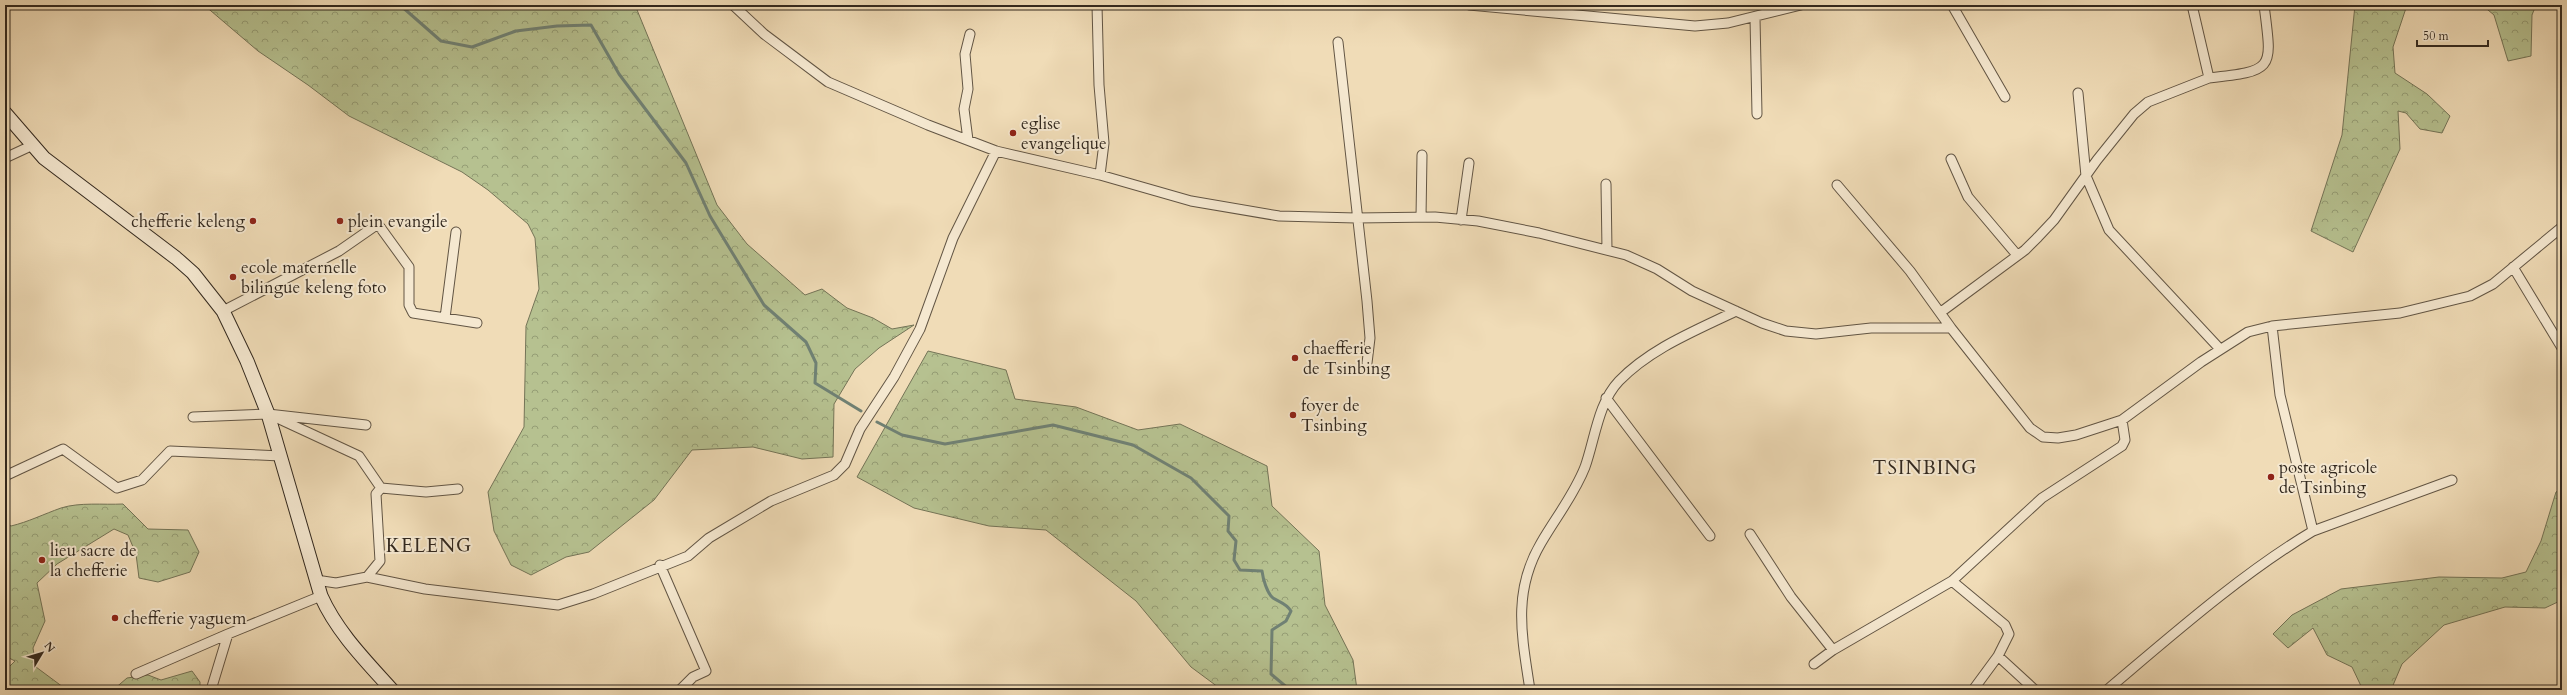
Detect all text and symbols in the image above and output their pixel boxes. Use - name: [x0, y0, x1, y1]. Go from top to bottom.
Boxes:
- scale bar: [2417, 22, 2488, 48]
- text: 50 m: [2423, 28, 2450, 44]
- place label: eglise evangelique: [1021, 112, 1107, 155]
- marker: eglise evangelique: [1008, 128, 1018, 138]
- place label: chefferie keleng: [131, 210, 245, 233]
- place label: plein evangile: [348, 210, 448, 233]
- marker: chefferie keleng: [248, 216, 258, 226]
- marker: plein evangile: [335, 216, 345, 226]
- place label: ecole maternelle bilingue keleng foto: [241, 256, 386, 299]
- marker: ecole maternelle bilingue keleng foto: [228, 272, 238, 282]
- place label: chaefferie de Tsinbing: [1303, 337, 1390, 380]
- marker: chaefferie de Tsinbing: [1290, 353, 1300, 363]
- place label: foyer de Tsinbing: [1301, 394, 1367, 437]
- marker: foyer de Tsinbing: [1288, 410, 1298, 420]
- district label: TSINBING: [1873, 455, 1977, 481]
- place label: poste agricole de Tsinbing: [2279, 456, 2377, 499]
- marker: poste agricole de Tsinbing: [2266, 472, 2276, 482]
- district label: KELENG: [386, 533, 472, 559]
- place label: lieu sacre de la chefferie: [50, 539, 137, 582]
- marker: lieu sacre de la chefferie: [37, 555, 47, 565]
- place label: chefferie yaguem: [123, 607, 247, 630]
- marker: chefferie yaguem: [110, 613, 120, 623]
- north arrow: [22, 633, 62, 673]
- text: N: [41, 639, 59, 656]

